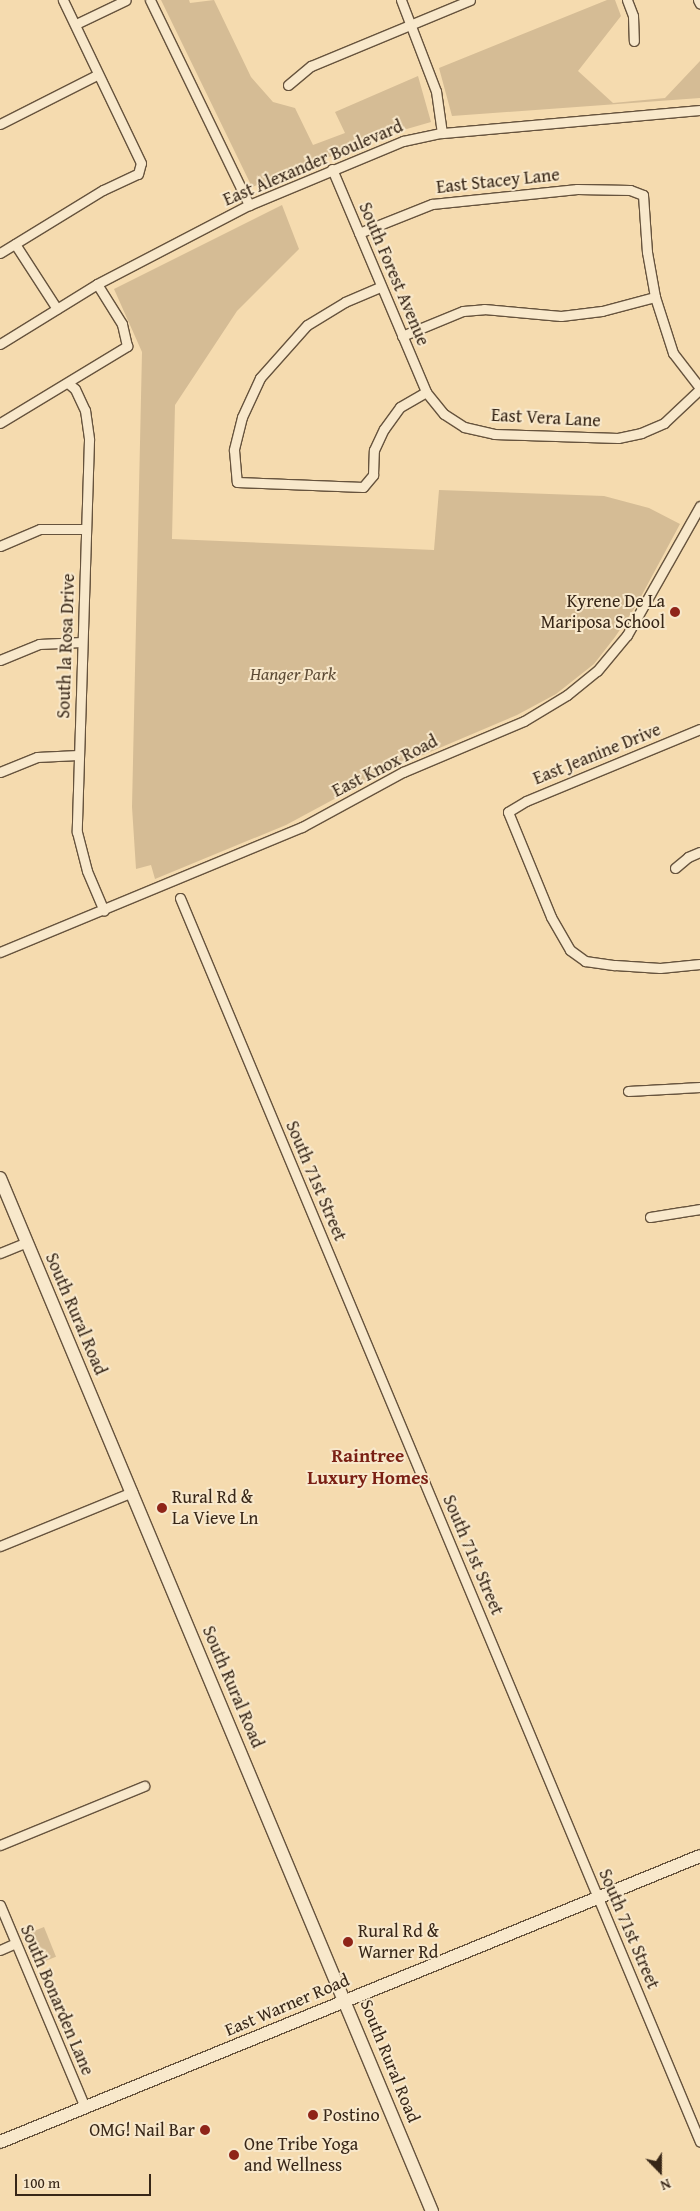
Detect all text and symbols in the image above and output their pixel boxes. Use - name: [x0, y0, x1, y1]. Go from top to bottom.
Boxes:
- street label: East Alexander Boulevard: [220, 115, 406, 211]
- street label: East Stacey Lane: [435, 164, 561, 198]
- street label: South Forest Avenue: [354, 199, 434, 349]
- street label: East Vera Lane: [491, 404, 601, 432]
- street label: South la Rosa Drive: [53, 573, 79, 719]
- place label: Kyrene De La Mariposa School: [541, 591, 665, 634]
- marker: Kyrene De La Mariposa School: [669, 606, 681, 618]
- park label: Hanger Park: [250, 663, 336, 685]
- street label: East Jeanine Drive: [530, 719, 664, 789]
- street label: East Knox Road: [329, 730, 441, 802]
- street label: South 71st Street: [281, 1118, 351, 1244]
- street label: South Rural Road: [41, 1250, 111, 1378]
- district label: Raintree Luxury Homes: [307, 1445, 429, 1489]
- place label: Rural Rd & La Vieve Ln: [172, 1487, 258, 1530]
- street label: South 71st Street: [438, 1492, 508, 1618]
- marker: Rural Rd & La Vieve Ln: [156, 1502, 168, 1514]
- street label: South Rural Road: [198, 1623, 268, 1751]
- street label: South 71st Street: [594, 1866, 664, 1992]
- place label: Rural Rd & Warner Rd: [358, 1921, 439, 1964]
- street label: South Bonarden Lane: [16, 1922, 98, 2078]
- marker: Rural Rd & Warner Rd: [342, 1936, 354, 1948]
- street label: East Warner Road: [221, 1969, 353, 2041]
- street label: South Rural Road: [356, 1996, 424, 2126]
- place label: Postino: [323, 2104, 380, 2126]
- marker: Postino: [307, 2109, 319, 2121]
- place label: OMG! Nail Bar: [89, 2119, 195, 2141]
- marker: OMG! Nail Bar: [199, 2124, 211, 2136]
- place label: One Tribe Yoga and Wellness: [244, 2134, 358, 2176]
- north arrow: [635, 2146, 685, 2196]
- marker: One Tribe Yoga and Wellness: [228, 2149, 240, 2161]
- scale bar: [18, 2164, 154, 2196]
- text: 100 m: [23, 2172, 60, 2193]
- text: N: [658, 2174, 674, 2196]

